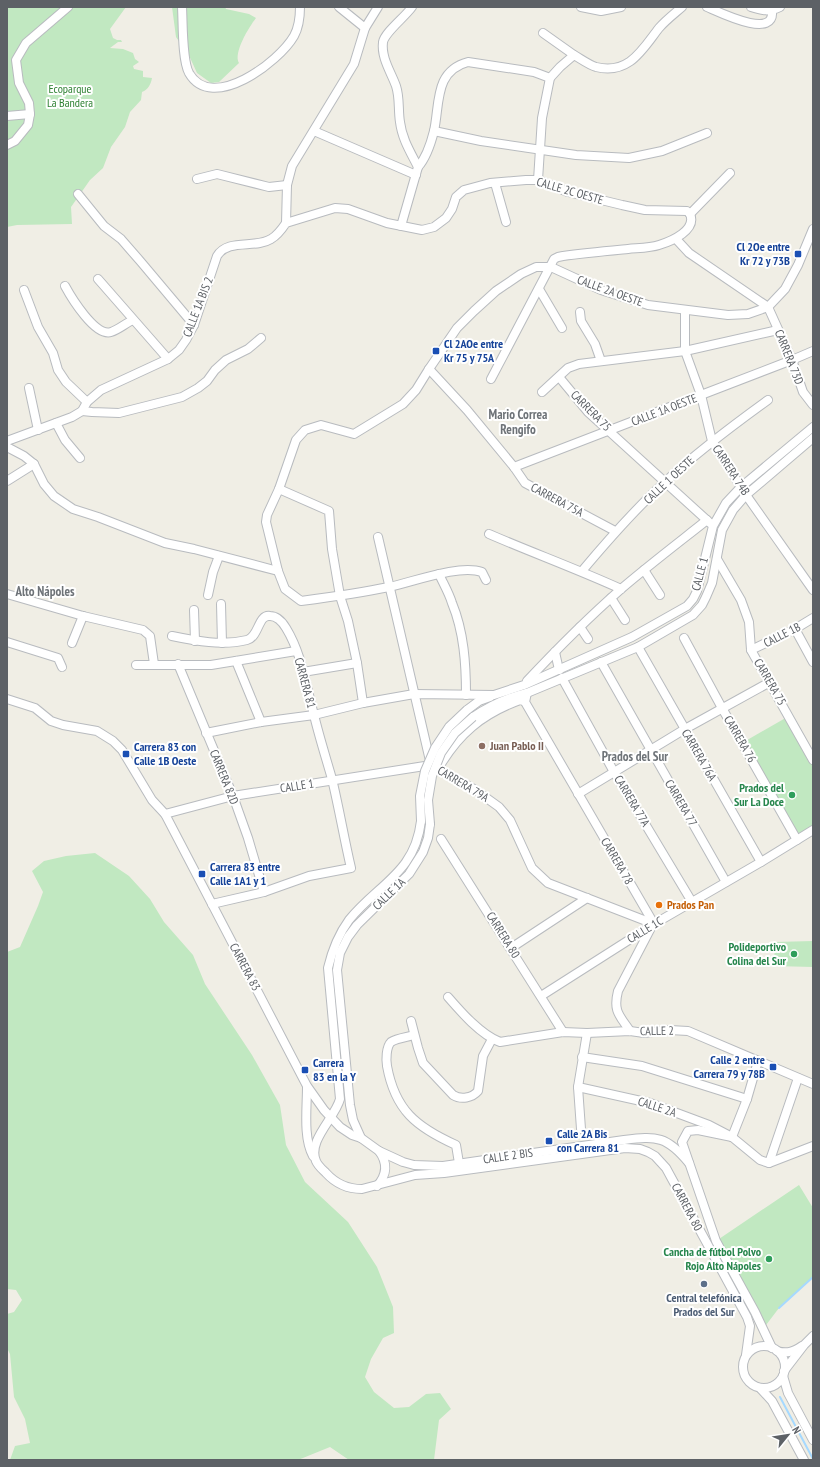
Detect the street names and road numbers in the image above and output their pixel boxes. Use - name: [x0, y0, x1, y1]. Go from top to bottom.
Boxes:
- street label: CALLE 2C OESTE: [535, 174, 605, 207]
- street label: CALLE 2A OESTE: [575, 272, 645, 309]
- street label: CALLE 1A BIS 2: [179, 275, 216, 339]
- street label: CARRERA 73D: [772, 327, 807, 386]
- street label: CARRERA 75: [568, 387, 615, 434]
- street label: CALLE 1A OESTE: [629, 390, 699, 429]
- street label: CARRERA 74B: [710, 442, 753, 498]
- street label: CALLE 1 OESTE: [640, 452, 697, 507]
- street label: CARRERA 75A: [528, 479, 586, 520]
- street label: CALLE 1: [688, 556, 711, 592]
- street label: CALLE 1B: [761, 619, 803, 650]
- street label: CARRERA 81: [292, 656, 319, 710]
- street label: CARRERA 75: [751, 656, 790, 708]
- street label: CARRERA 76: [721, 713, 760, 765]
- street label: CARRERA 76A: [679, 726, 720, 784]
- street label: CARRERA 82D: [207, 747, 242, 806]
- street label: CARRERA 79A: [435, 762, 492, 805]
- street label: CARRERA 77A: [611, 772, 654, 829]
- street label: CALLE 1: [279, 775, 315, 796]
- street label: CARRERA 77: [662, 777, 701, 829]
- street label: CARRERA 78: [598, 835, 637, 887]
- street label: CALLE 1A: [369, 874, 408, 913]
- street label: CARRERA 80: [483, 909, 523, 961]
- street label: CALLE 1C: [624, 913, 666, 946]
- street label: CARRERA 83: [227, 940, 264, 993]
- street label: CALLE 2: [640, 1023, 674, 1038]
- street label: CALLE 2A: [636, 1093, 679, 1120]
- street label: CALLE 2 BIS: [482, 1145, 534, 1166]
- street label: CARRERA 80: [669, 1180, 706, 1233]

